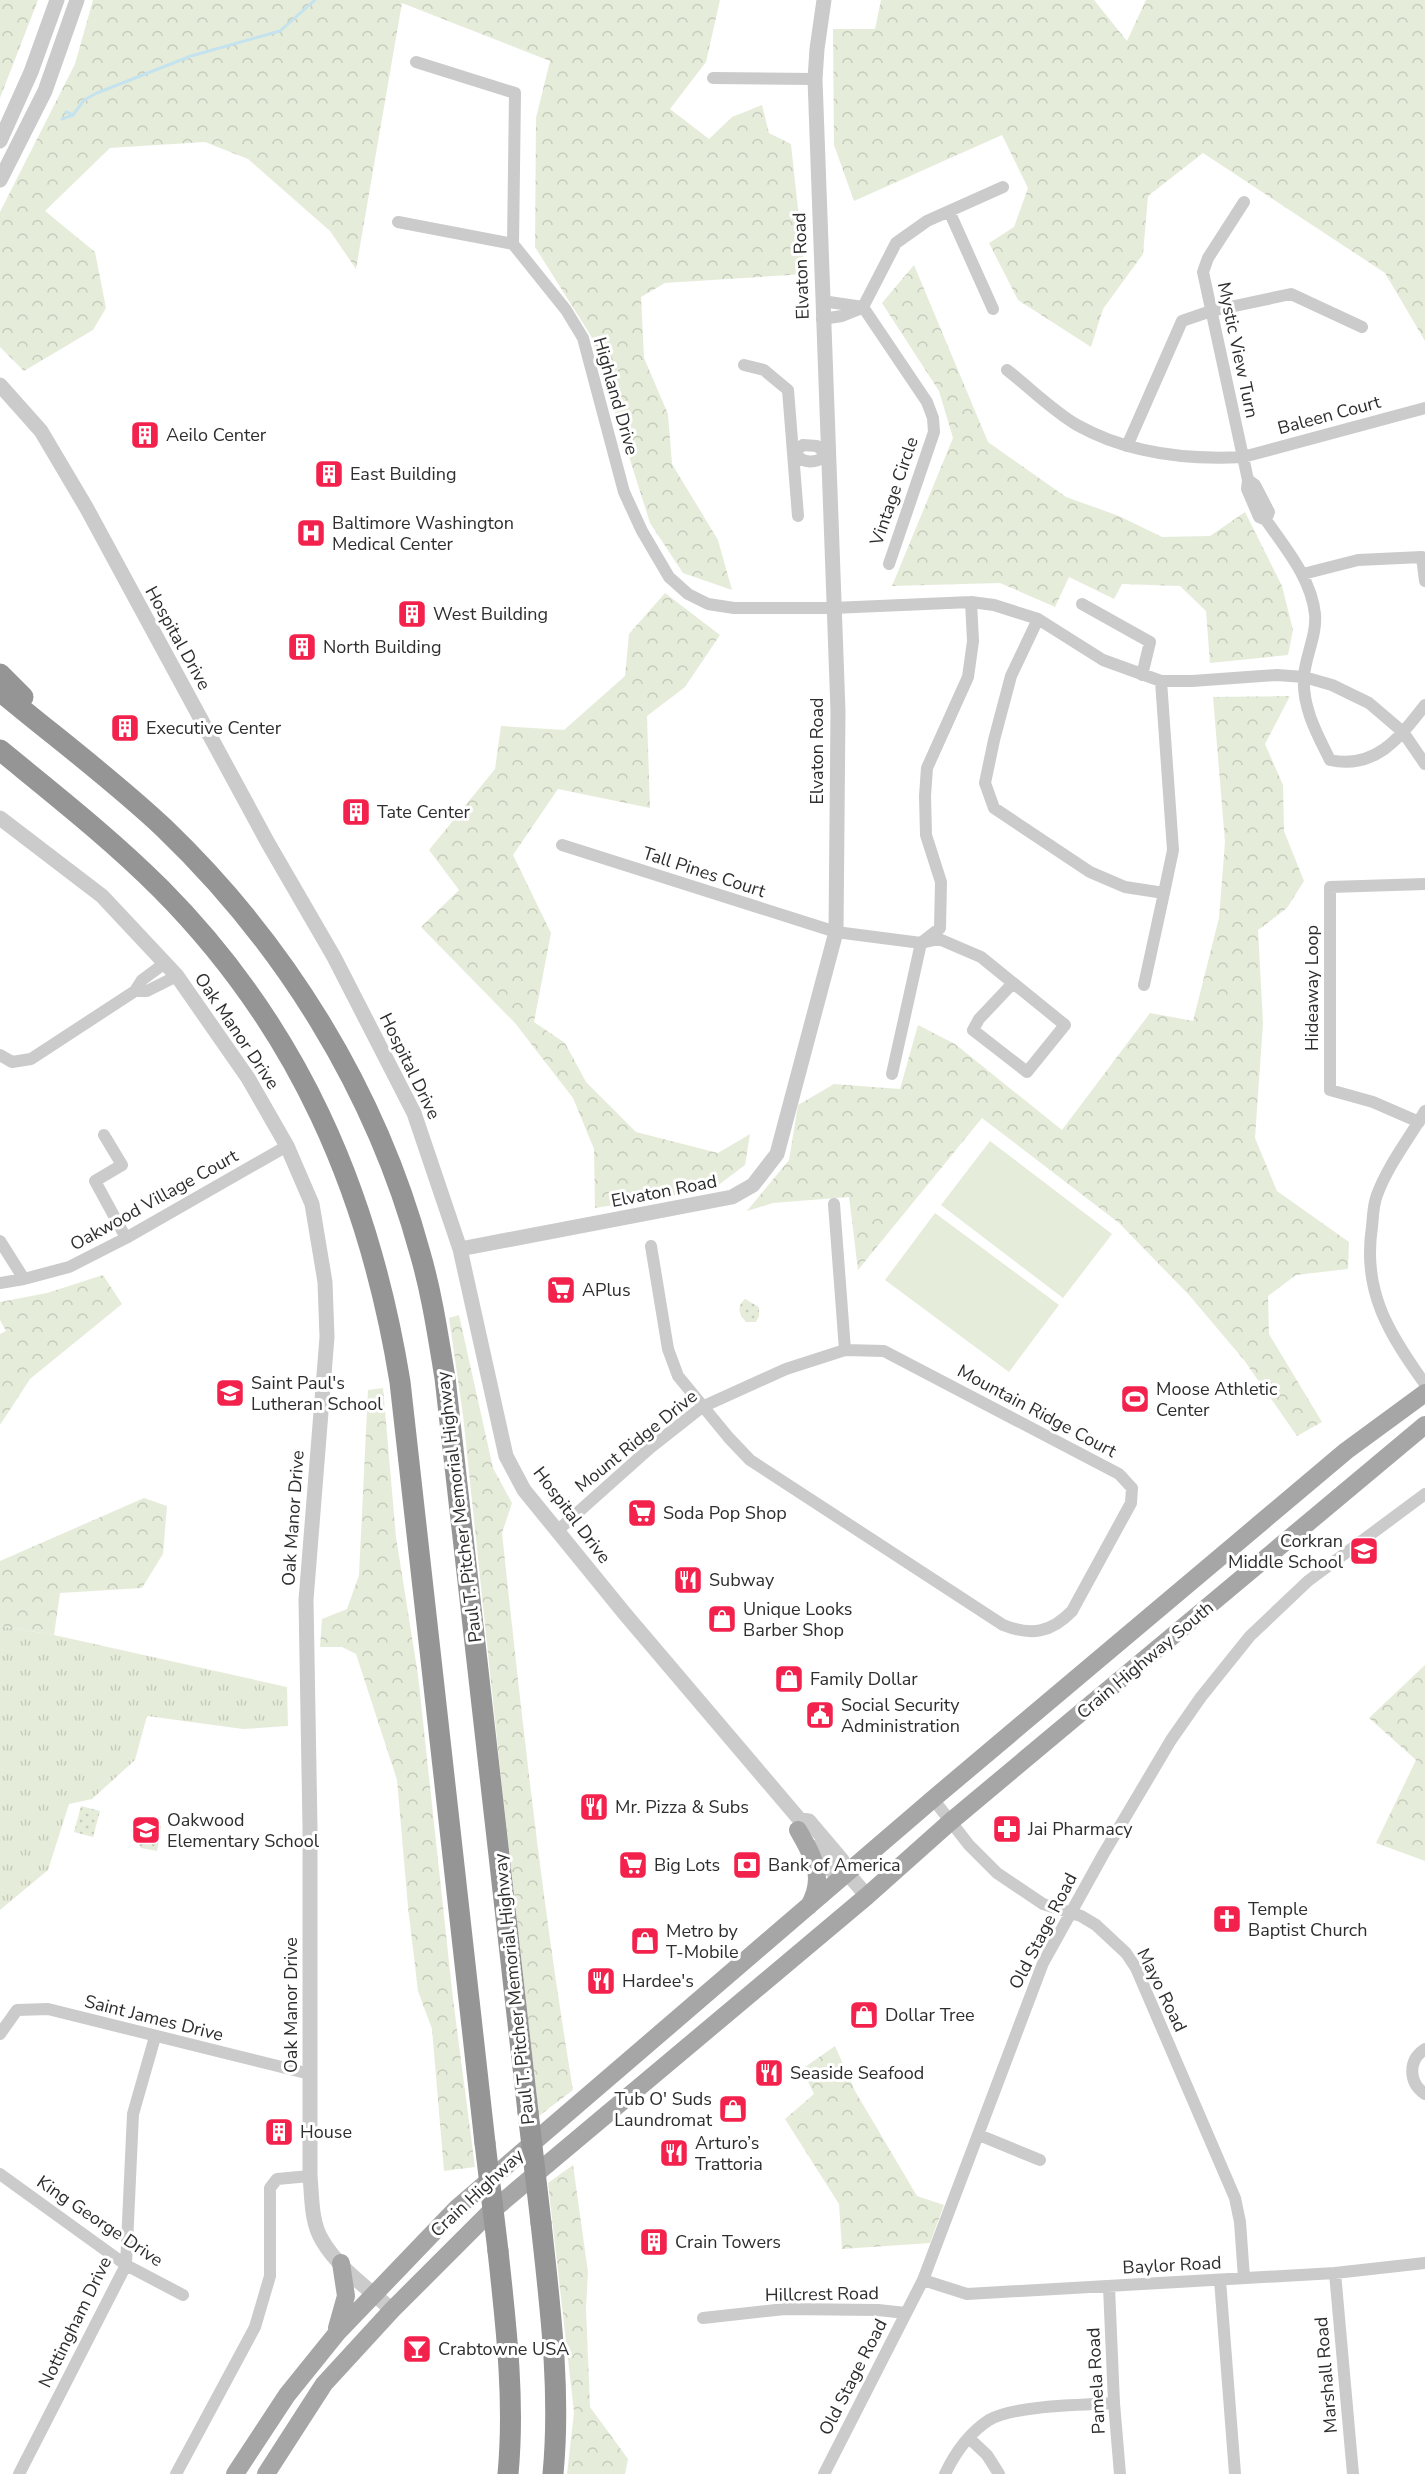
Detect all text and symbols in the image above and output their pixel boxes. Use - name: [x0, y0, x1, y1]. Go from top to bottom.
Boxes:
- street label: Elvaton Road: [787, 212, 815, 320]
- street label: Mystic View Turn: [1212, 280, 1264, 420]
- street label: Highland Drive: [588, 334, 644, 458]
- street label: Baleen Court: [1275, 390, 1384, 440]
- building icon: Aeilo Center: [129, 419, 161, 451]
- place label: Aeilo Center: [166, 423, 267, 447]
- street label: Vintage Circle: [864, 434, 924, 549]
- building icon: East Building: [313, 458, 345, 490]
- place label: East Building: [350, 462, 457, 486]
- place label: Baltimore Washington Medical Center: [332, 511, 514, 556]
- hospital icon: Baltimore Washington Medical Center: [295, 517, 327, 549]
- street label: Hospital Drive: [139, 582, 217, 694]
- building icon: West Building: [396, 598, 428, 630]
- place label: West Building: [433, 602, 548, 626]
- building icon: North Building: [286, 631, 318, 663]
- place label: North Building: [323, 635, 442, 659]
- street label: Elvaton Road: [805, 697, 829, 805]
- building icon: Executive Center: [109, 712, 141, 744]
- place label: Executive Center: [146, 716, 282, 740]
- building icon: Tate Center: [340, 796, 372, 828]
- place label: Tate Center: [377, 800, 470, 824]
- street label: Tall Pines Court: [640, 841, 769, 903]
- street label: Hideaway Loop: [1300, 925, 1324, 1051]
- street label: Oak Manor Drive: [189, 968, 285, 1094]
- street label: Hospital Drive: [374, 1009, 446, 1123]
- street label: Oakwood Village Court: [66, 1143, 243, 1256]
- street label: Elvaton Road: [609, 1169, 719, 1213]
- supermarket icon: APlus: [545, 1274, 577, 1306]
- place label: APlus: [582, 1278, 631, 1302]
- street label: Mountain Ridge Court: [953, 1359, 1121, 1463]
- street label: Paul T. Pitcher Memorial Highway: [430, 1369, 488, 1644]
- place label: Saint Paul's Lutheran School: [251, 1371, 383, 1416]
- school or university icon: Saint Paul's Lutheran School: [214, 1377, 246, 1409]
- place label: Moose Athletic Center: [1156, 1377, 1277, 1422]
- sports icon: Moose Athletic Center: [1119, 1383, 1151, 1415]
- street label: Mount Ridge Drive: [570, 1384, 702, 1498]
- street label: Oak Manor Drive: [276, 1449, 310, 1587]
- street label: Hospital Drive: [528, 1462, 616, 1568]
- supermarket icon: Soda Pop Shop: [626, 1497, 658, 1529]
- place label: Soda Pop Shop: [663, 1501, 787, 1525]
- place label: Corkran Middle School: [1228, 1529, 1344, 1574]
- school or university icon: Corkran Middle School: [1348, 1535, 1380, 1567]
- restaurant icon: Subway: [672, 1564, 704, 1596]
- place label: Subway: [709, 1568, 775, 1592]
- street label: Crain Highway South: [1072, 1596, 1218, 1724]
- place label: Unique Looks Barber Shop: [743, 1597, 853, 1642]
- shop icon: Unique Looks Barber Shop: [706, 1603, 738, 1635]
- shop icon: Family Dollar: [773, 1663, 805, 1695]
- place label: Family Dollar: [810, 1667, 918, 1691]
- place label: Social Security Administration: [841, 1693, 960, 1738]
- public building icon: Social Security Administration: [804, 1699, 836, 1731]
- restaurant icon: Mr. Pizza & Subs: [578, 1791, 610, 1823]
- place label: Mr. Pizza & Subs: [615, 1795, 749, 1819]
- place label: Oakwood Elementary School: [167, 1808, 320, 1853]
- pharmacy icon: Jai Pharmacy: [991, 1813, 1023, 1845]
- school or university icon: Oakwood Elementary School: [130, 1814, 162, 1846]
- place label: Jai Pharmacy: [1027, 1817, 1133, 1841]
- supermarket icon: Big Lots: [617, 1849, 649, 1881]
- bank icon: Bank of America: [731, 1849, 763, 1881]
- street label: Paul T. Pitcher Memorial Highway: [488, 1851, 540, 2126]
- place label: Big Lots: [654, 1853, 720, 1877]
- place label: Bank of America: [768, 1853, 901, 1877]
- street label: Old Stage Road: [1003, 1869, 1083, 1993]
- place label: Temple Baptist Church: [1248, 1897, 1367, 1942]
- church icon: Temple Baptist Church: [1211, 1903, 1243, 1935]
- place label: Metro by T-Mobile: [666, 1919, 739, 1964]
- shop icon: Metro by T-Mobile: [629, 1925, 661, 1957]
- street label: Oak Manor Drive: [279, 1937, 303, 2073]
- street label: Mayo Road: [1131, 1944, 1193, 2036]
- restaurant icon: Hardee's: [585, 1965, 617, 1997]
- place label: Hardee's: [622, 1969, 694, 1993]
- street label: Saint James Drive: [82, 1989, 226, 2047]
- shop icon: Dollar Tree: [848, 1999, 880, 2031]
- place label: Dollar Tree: [885, 2003, 975, 2027]
- restaurant icon: Seaside Seafood: [753, 2057, 785, 2089]
- place label: Seaside Seafood: [790, 2061, 924, 2085]
- place label: Tub O' Suds Laundromat: [614, 2087, 713, 2132]
- shop icon: Tub O' Suds Laundromat: [717, 2093, 749, 2125]
- building icon: House: [263, 2116, 295, 2148]
- place label: House: [300, 2120, 352, 2144]
- place label: Arturo’s Trattoria: [695, 2131, 763, 2176]
- restaurant icon: Arturo’s Trattoria: [658, 2137, 690, 2169]
- street label: Crain Highway: [425, 2143, 529, 2242]
- street label: King George Drive: [32, 2170, 168, 2272]
- building icon: Crain Towers: [638, 2226, 670, 2258]
- place label: Crain Towers: [675, 2230, 781, 2254]
- street label: Baylor Road: [1122, 2250, 1222, 2280]
- street label: Nottingham Drive: [33, 2252, 117, 2392]
- street label: Hillcrest Road: [765, 2281, 879, 2307]
- street label: Old Stage Road: [813, 2315, 893, 2439]
- street label: Marshall Road: [1309, 2316, 1343, 2434]
- street label: Pamela Road: [1081, 2327, 1111, 2435]
- bar icon: Crabtowne USA: [401, 2333, 433, 2365]
- place label: Crabtowne USA: [438, 2337, 569, 2361]

